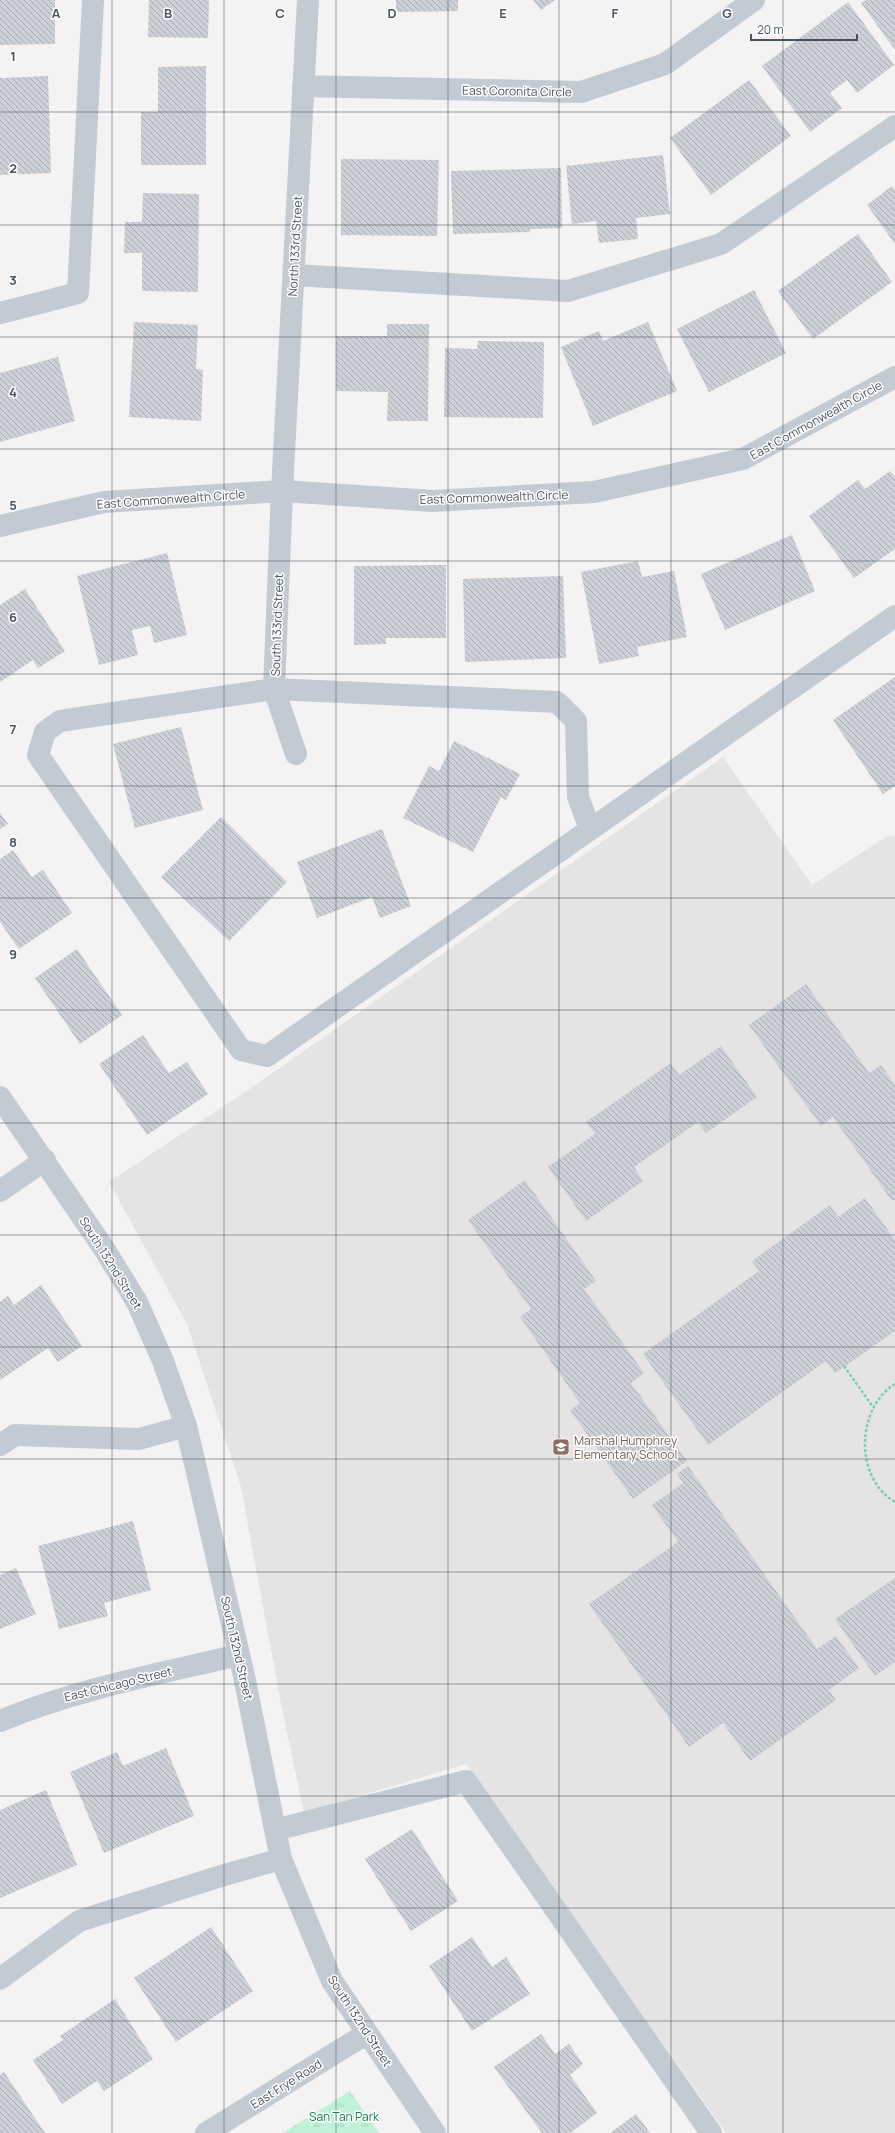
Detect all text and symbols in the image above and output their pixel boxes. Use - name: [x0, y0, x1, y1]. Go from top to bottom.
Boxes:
- text: A: [52, 4, 61, 22]
- text: B: [164, 4, 172, 22]
- text: C: [275, 4, 285, 22]
- text: D: [387, 4, 397, 22]
- text: E: [499, 4, 507, 22]
- text: F: [612, 4, 619, 22]
- text: G: [722, 4, 732, 22]
- scale bar: [751, 16, 857, 42]
- text: 20 m: [757, 21, 784, 38]
- text: 1: [10, 47, 16, 65]
- street label: East Coronita Circle: [462, 82, 572, 100]
- text: 2: [9, 159, 17, 177]
- street label: North 133rd Street: [284, 195, 306, 297]
- text: 3: [9, 271, 17, 289]
- street label: East Commonwealth Circle: [747, 377, 885, 463]
- text: 4: [9, 383, 17, 401]
- street label: East Commonwealth Circle: [96, 485, 246, 513]
- street label: East Commonwealth Circle: [419, 486, 569, 508]
- text: 5: [9, 496, 17, 514]
- street label: South 133rd Street: [267, 573, 287, 677]
- text: 6: [9, 608, 17, 626]
- text: 7: [10, 720, 17, 738]
- text: 8: [9, 833, 17, 851]
- text: 9: [9, 945, 17, 963]
- street label: South 132nd Street: [76, 1214, 146, 1313]
- place label: Marshal Humphrey Elementary School: [574, 1432, 678, 1463]
- school or university icon: Marshal Humphrey Elementary School: [551, 1437, 571, 1457]
- street label: South 132nd Street: [217, 1594, 257, 1702]
- street label: East Chicago Street: [62, 1662, 174, 1706]
- street label: South 132nd Street: [324, 1972, 396, 2070]
- street label: East Frye Road: [247, 2055, 325, 2113]
- park label: San Tan Park: [309, 2108, 380, 2125]

